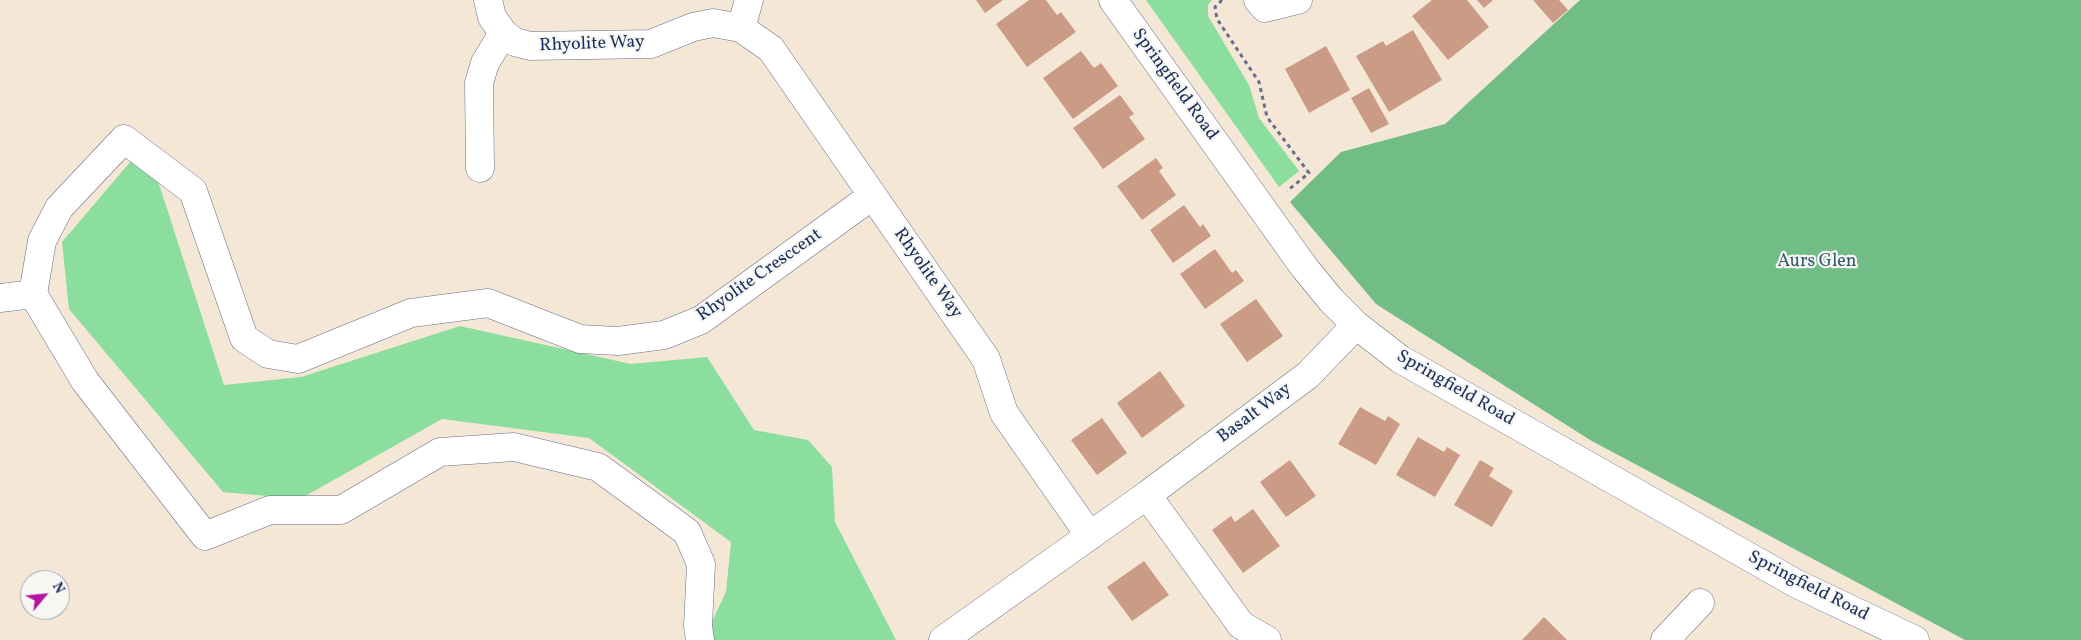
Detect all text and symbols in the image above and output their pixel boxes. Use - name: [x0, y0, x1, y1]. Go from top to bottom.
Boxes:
- street label: Springfield Road: [1126, 25, 1222, 145]
- street label: Rhyolite Way: [539, 32, 645, 58]
- street label: Rhyolite Cresccent: [693, 225, 827, 327]
- street label: Rhyolite Way: [888, 225, 966, 323]
- park label: Aurs Glen: [1777, 252, 1857, 274]
- street label: Springfield Road: [1392, 346, 1518, 432]
- street label: Basalt Way: [1214, 379, 1296, 449]
- street label: Springfield Road: [1744, 547, 1872, 627]
- north arrow: [20, 570, 70, 620]
- text: N: [47, 579, 69, 597]

